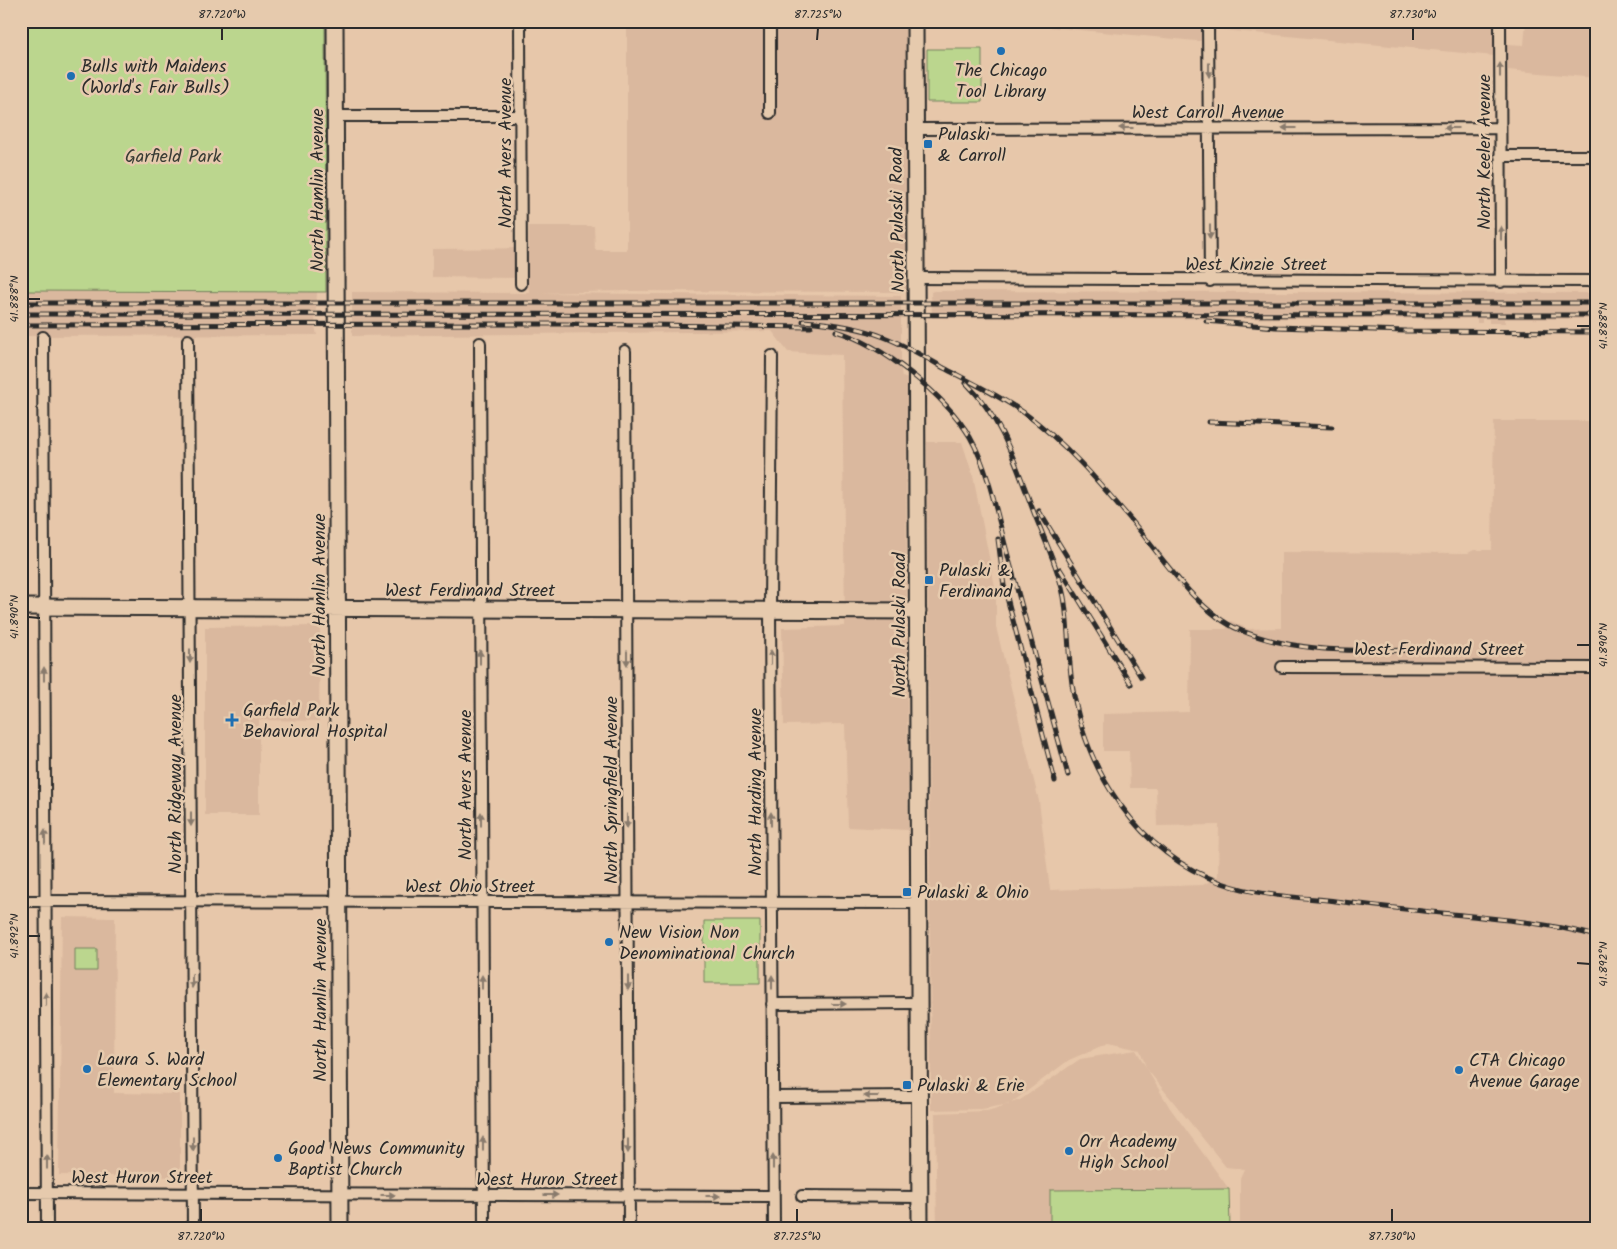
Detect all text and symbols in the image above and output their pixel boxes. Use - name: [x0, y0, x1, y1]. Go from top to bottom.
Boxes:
- text: 87.720°W: [198, 5, 246, 24]
- text: 87.725°W: [794, 5, 842, 24]
- text: 87.730°W: [1389, 5, 1437, 24]
- marker: The Chicago Tool Library: [995, 45, 1007, 57]
- place label: Bulls with Maidens (World's Fair Bulls): [81, 53, 230, 103]
- place label: The Chicago Tool Library: [955, 57, 1047, 107]
- one-way arrow: [1205, 62, 1213, 78]
- one-way arrow: [1496, 62, 1504, 78]
- marker: Bulls with Maidens (World's Fair Bulls): [65, 70, 77, 82]
- street label: North Keeler Avenue: [1471, 74, 1500, 230]
- street label: North Avers Avenue: [492, 78, 521, 228]
- street label: West Carroll Avenue: [1132, 99, 1284, 128]
- street label: North Hamlin Avenue: [304, 108, 333, 272]
- place label: Pulaski & Carroll: [938, 121, 1007, 171]
- one-way arrow: [1118, 124, 1134, 132]
- one-way arrow: [1281, 124, 1297, 132]
- one-way arrow: [1443, 124, 1459, 132]
- marker: Pulaski & Carroll: [922, 138, 934, 150]
- park label: Garfield Park: [125, 143, 222, 172]
- street label: North Pulaski Road: [883, 146, 914, 293]
- one-way arrow: [1206, 225, 1214, 241]
- one-way arrow: [1497, 225, 1505, 241]
- street label: West Kinzie Street: [1185, 251, 1328, 280]
- text: 41.888°N: [5, 275, 24, 323]
- text: 41.888°N: [1594, 302, 1613, 350]
- street label: North Hamlin Avenue: [306, 513, 335, 677]
- street label: North Pulaski Road: [886, 551, 915, 698]
- place label: Pulaski & Ferdinand: [939, 557, 1013, 607]
- marker: Pulaski & Ferdinand: [923, 574, 935, 586]
- street label: West Ferdinand Street: [385, 577, 556, 606]
- text: 41.890°N: [5, 595, 24, 639]
- text: 41.890°N: [1594, 623, 1613, 667]
- street label: West Ferdinand Street: [1354, 636, 1525, 665]
- one-way arrow: [476, 648, 484, 664]
- one-way arrow: [767, 648, 775, 664]
- one-way arrow: [186, 649, 194, 665]
- one-way arrow: [623, 651, 631, 667]
- one-way arrow: [40, 666, 48, 682]
- street label: North Ridgeway Avenue: [162, 694, 191, 874]
- street label: North Springfield Avenue: [598, 696, 627, 884]
- place label: Garfield Park Behavioral Hospital: [243, 697, 388, 747]
- street label: North Harding Avenue: [742, 708, 771, 876]
- street label: North Avers Avenue: [452, 710, 481, 860]
- marker: Garfield Park Behavioral Hospital: [225, 713, 239, 727]
- one-way arrow: [187, 811, 195, 827]
- one-way arrow: [477, 811, 485, 827]
- one-way arrow: [767, 811, 775, 827]
- one-way arrow: [624, 813, 632, 829]
- one-way arrow: [41, 828, 49, 844]
- street label: West Ohio Street: [405, 873, 536, 902]
- place label: Pulaski & Ohio: [917, 879, 1029, 908]
- marker: Pulaski & Ohio: [901, 886, 913, 898]
- text: 41.892°N: [5, 913, 24, 959]
- street label: North Hamlin Avenue: [307, 918, 336, 1082]
- place label: New Vision Non Denominational Church: [619, 919, 795, 969]
- marker: New Vision Non Denominational Church: [603, 936, 615, 948]
- text: 41.892°N: [1594, 941, 1613, 987]
- one-way arrow: [478, 973, 486, 989]
- one-way arrow: [768, 973, 776, 989]
- one-way arrow: [188, 974, 196, 990]
- one-way arrow: [624, 976, 632, 992]
- one-way arrow: [42, 991, 50, 1007]
- one-way arrow: [831, 1000, 847, 1008]
- place label: Laura S. Ward Elementary School: [97, 1046, 238, 1096]
- place label: CTA Chicago Avenue Garage: [1469, 1047, 1580, 1097]
- marker: Laura S. Ward Elementary School: [81, 1063, 93, 1075]
- marker: CTA Chicago Avenue Garage: [1453, 1064, 1465, 1076]
- place label: Pulaski & Erie: [917, 1072, 1025, 1101]
- marker: Pulaski & Erie: [901, 1079, 913, 1091]
- one-way arrow: [862, 1092, 878, 1100]
- place label: Orr Academy High School: [1079, 1128, 1177, 1178]
- place label: Good News Community Baptist Church: [288, 1135, 465, 1185]
- one-way arrow: [189, 1136, 197, 1152]
- one-way arrow: [479, 1136, 487, 1152]
- one-way arrow: [625, 1138, 633, 1154]
- marker: Orr Academy High School: [1063, 1145, 1075, 1157]
- marker: Good News Community Baptist Church: [272, 1152, 284, 1164]
- one-way arrow: [43, 1153, 51, 1169]
- one-way arrow: [769, 1153, 777, 1169]
- street label: West Huron Street: [71, 1164, 214, 1193]
- street label: West Huron Street: [476, 1166, 619, 1195]
- one-way arrow: [381, 1191, 397, 1199]
- one-way arrow: [543, 1191, 559, 1199]
- one-way arrow: [706, 1192, 722, 1200]
- text: 87.720°W: [177, 1227, 225, 1246]
- text: 87.725°W: [773, 1227, 821, 1246]
- text: 87.730°W: [1368, 1227, 1416, 1246]

